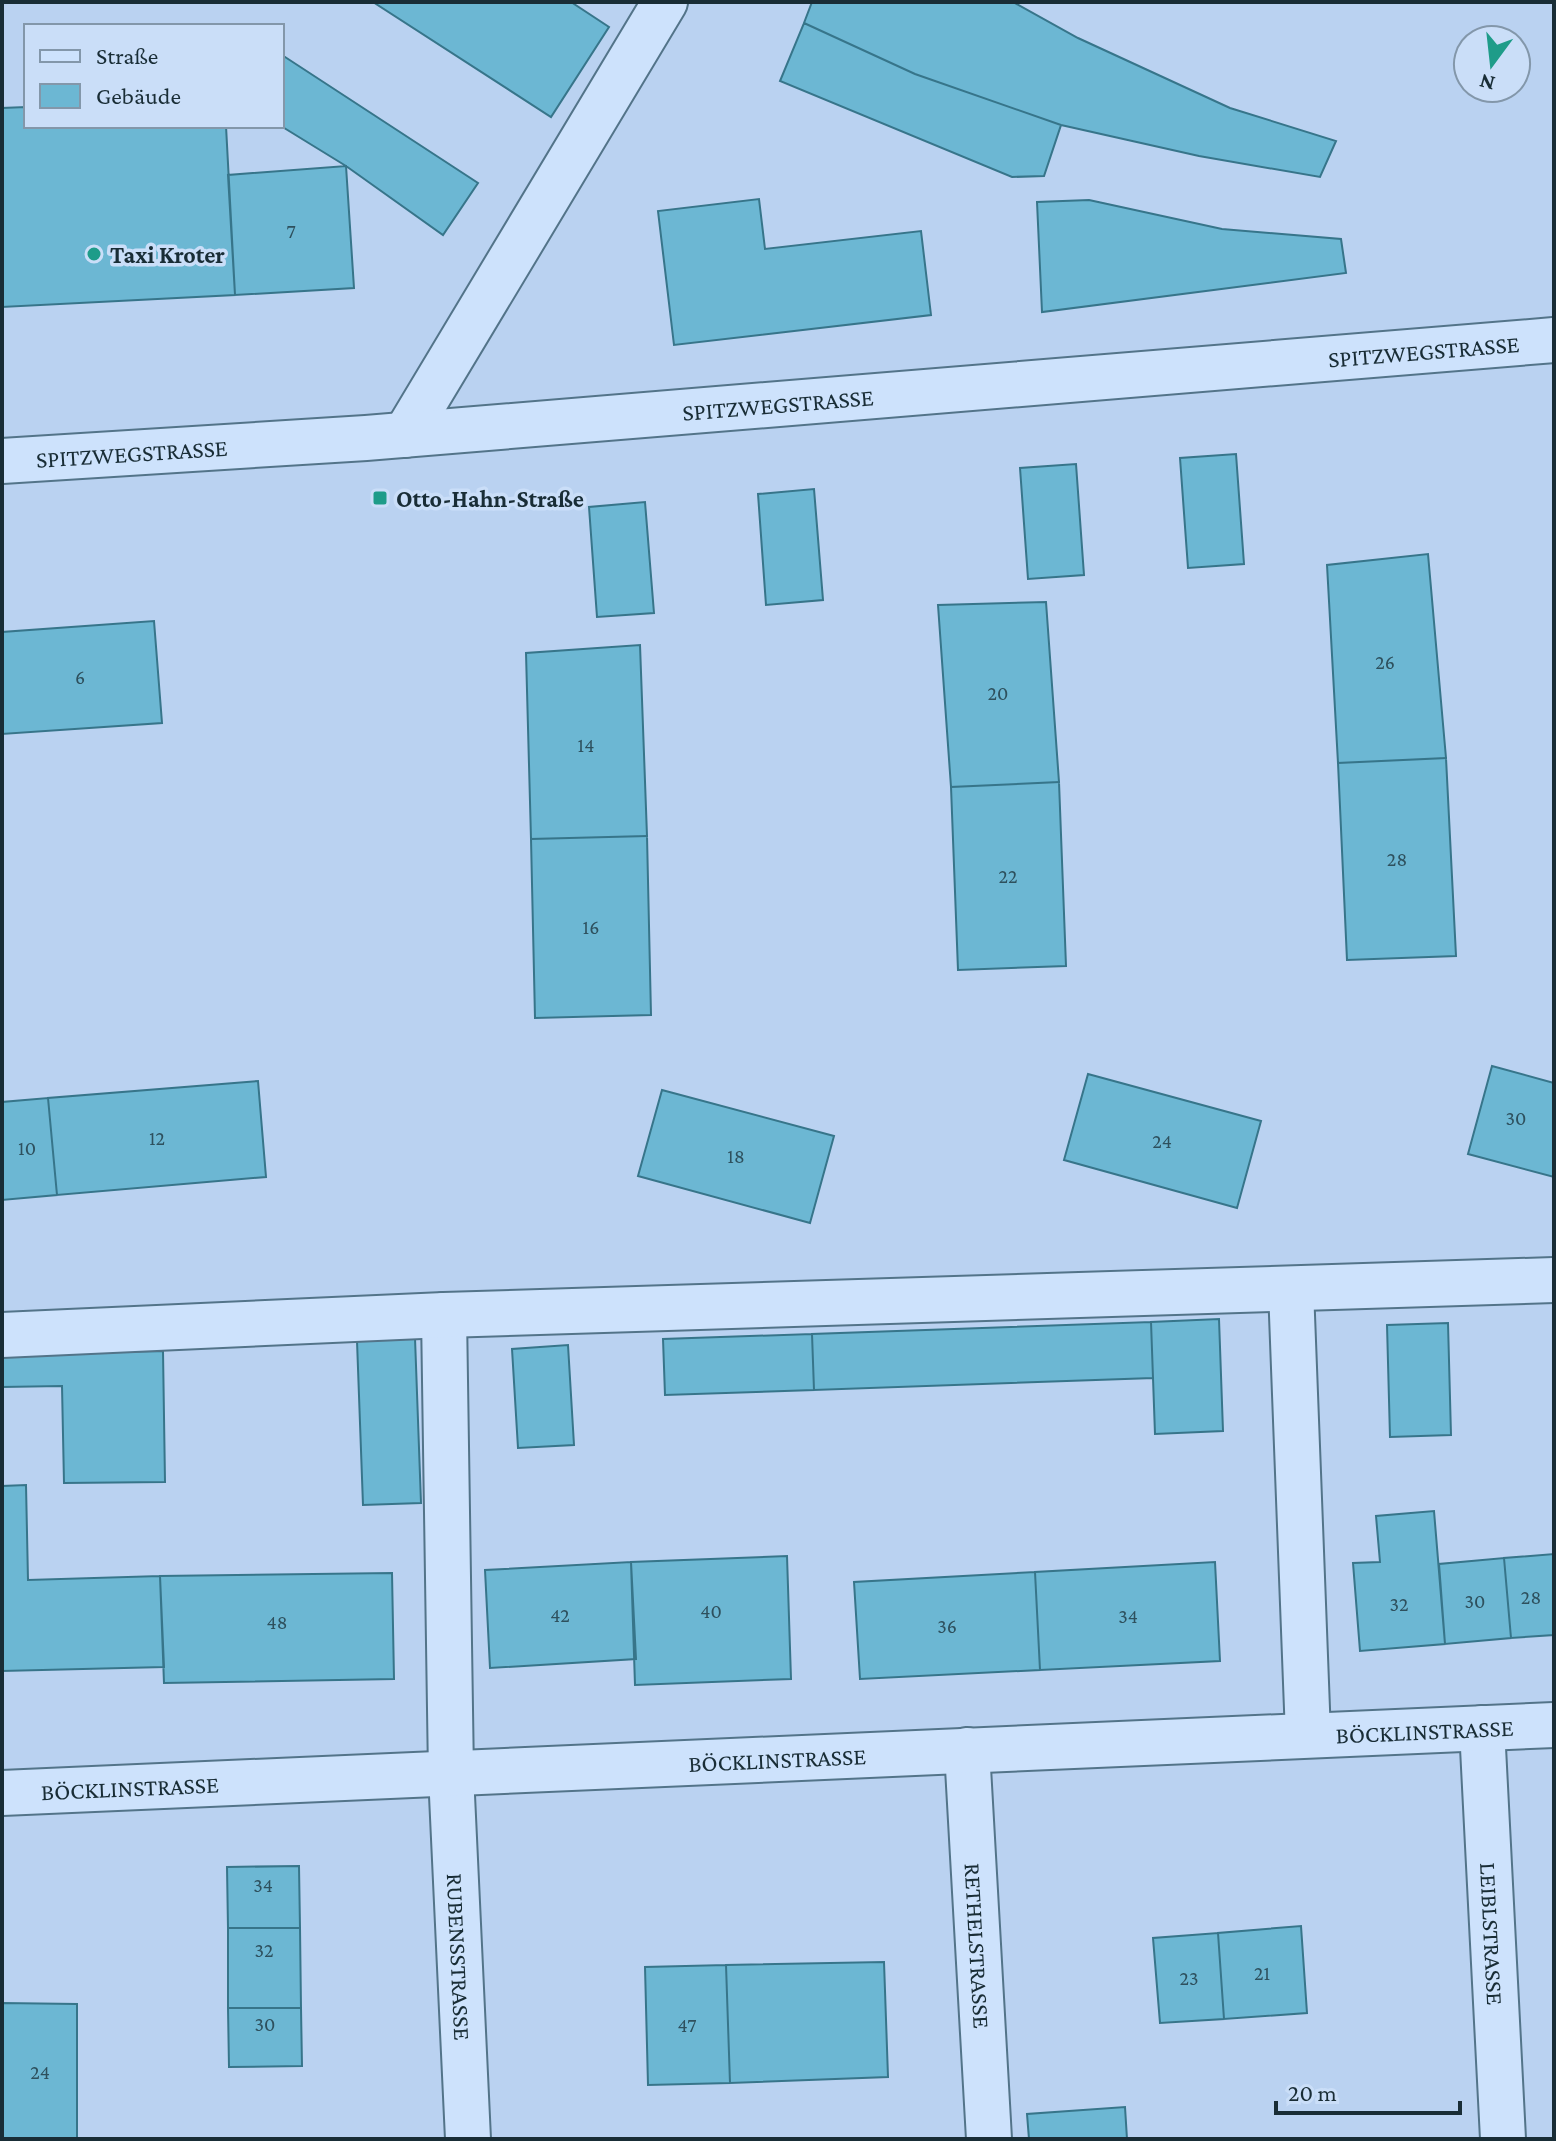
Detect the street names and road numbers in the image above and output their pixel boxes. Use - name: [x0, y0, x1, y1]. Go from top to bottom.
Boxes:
- street label: SPITZWEGSTRASSE: [1327, 329, 1520, 372]
- street label: SPITZWEGSTRASSE: [681, 383, 875, 425]
- street label: SPITZWEGSTRASSE: [35, 433, 228, 472]
- street label: BÖCKLINSTRASSE: [1335, 1713, 1514, 1748]
- street label: BÖCKLINSTRASSE: [688, 1742, 867, 1776]
- street label: BÖCKLINSTRASSE: [40, 1770, 219, 1805]
- street label: RETHELSTRASSE: [960, 1862, 996, 2029]
- street label: LEIBLSTRASSE: [1475, 1862, 1510, 2006]
- street label: RUBENSSTRASSE: [442, 1872, 477, 2041]

